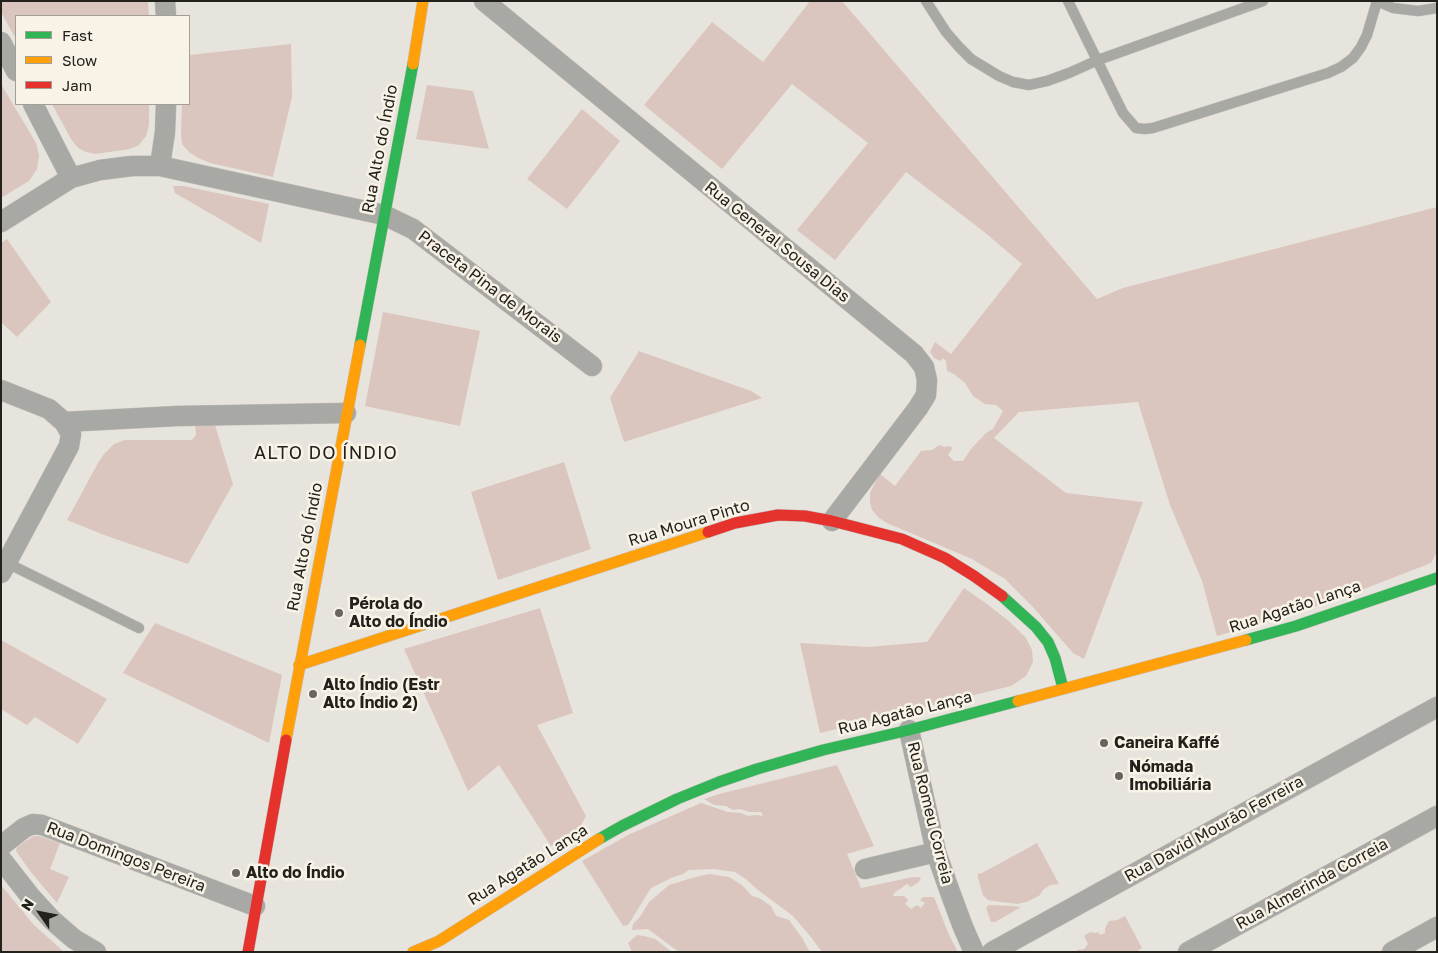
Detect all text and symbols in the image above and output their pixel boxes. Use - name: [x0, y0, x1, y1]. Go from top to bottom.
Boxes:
- legend: [15, 15, 190, 105]
- text: Fast: [62, 26, 93, 44]
- text: Slow: [62, 51, 97, 69]
- text: Jam: [62, 76, 92, 94]
- street label: Rua Alto do Índio: [358, 83, 402, 215]
- street label: Rua General Sousa Dias: [701, 178, 853, 306]
- street label: Praceta Pina de Morais: [414, 227, 566, 347]
- district label: ALTO DO ÍNDIO: [252, 442, 400, 464]
- street label: Rua Alto do Índio: [283, 481, 327, 613]
- street label: Rua Moura Pinto: [626, 495, 752, 551]
- street label: Rua Agatão Lança: [1227, 577, 1363, 637]
- place label: Pérola do Alto do Índio: [349, 594, 448, 632]
- marker: Pérola do Alto do Índio: [333, 607, 345, 619]
- place label: Alto Índio (Estr Alto Índio 2): [323, 675, 440, 713]
- street label: Rua Agatão Lança: [836, 687, 974, 739]
- marker: Alto Índio (Estr Alto Índio 2): [307, 688, 319, 700]
- place label: Caneira Kaffé: [1114, 733, 1220, 753]
- marker: Caneira Kaffé: [1098, 737, 1110, 749]
- street label: Rua Romeu Correia: [903, 740, 957, 886]
- place label: Nómada Imobiliária: [1129, 757, 1211, 795]
- marker: Nómada Imobiliária: [1113, 770, 1125, 782]
- street label: Rua David Mourão Ferreira: [1121, 772, 1307, 886]
- street label: Rua Domingos Pereira: [44, 818, 208, 896]
- street label: Rua Agatão Lança: [465, 820, 591, 910]
- street label: Rua Almerinda Correia: [1233, 834, 1391, 934]
- place label: Alto do Índio: [246, 863, 345, 883]
- marker: Alto do Índio: [230, 867, 242, 879]
- north arrow: [15, 888, 65, 938]
- text: N: [17, 895, 37, 914]

